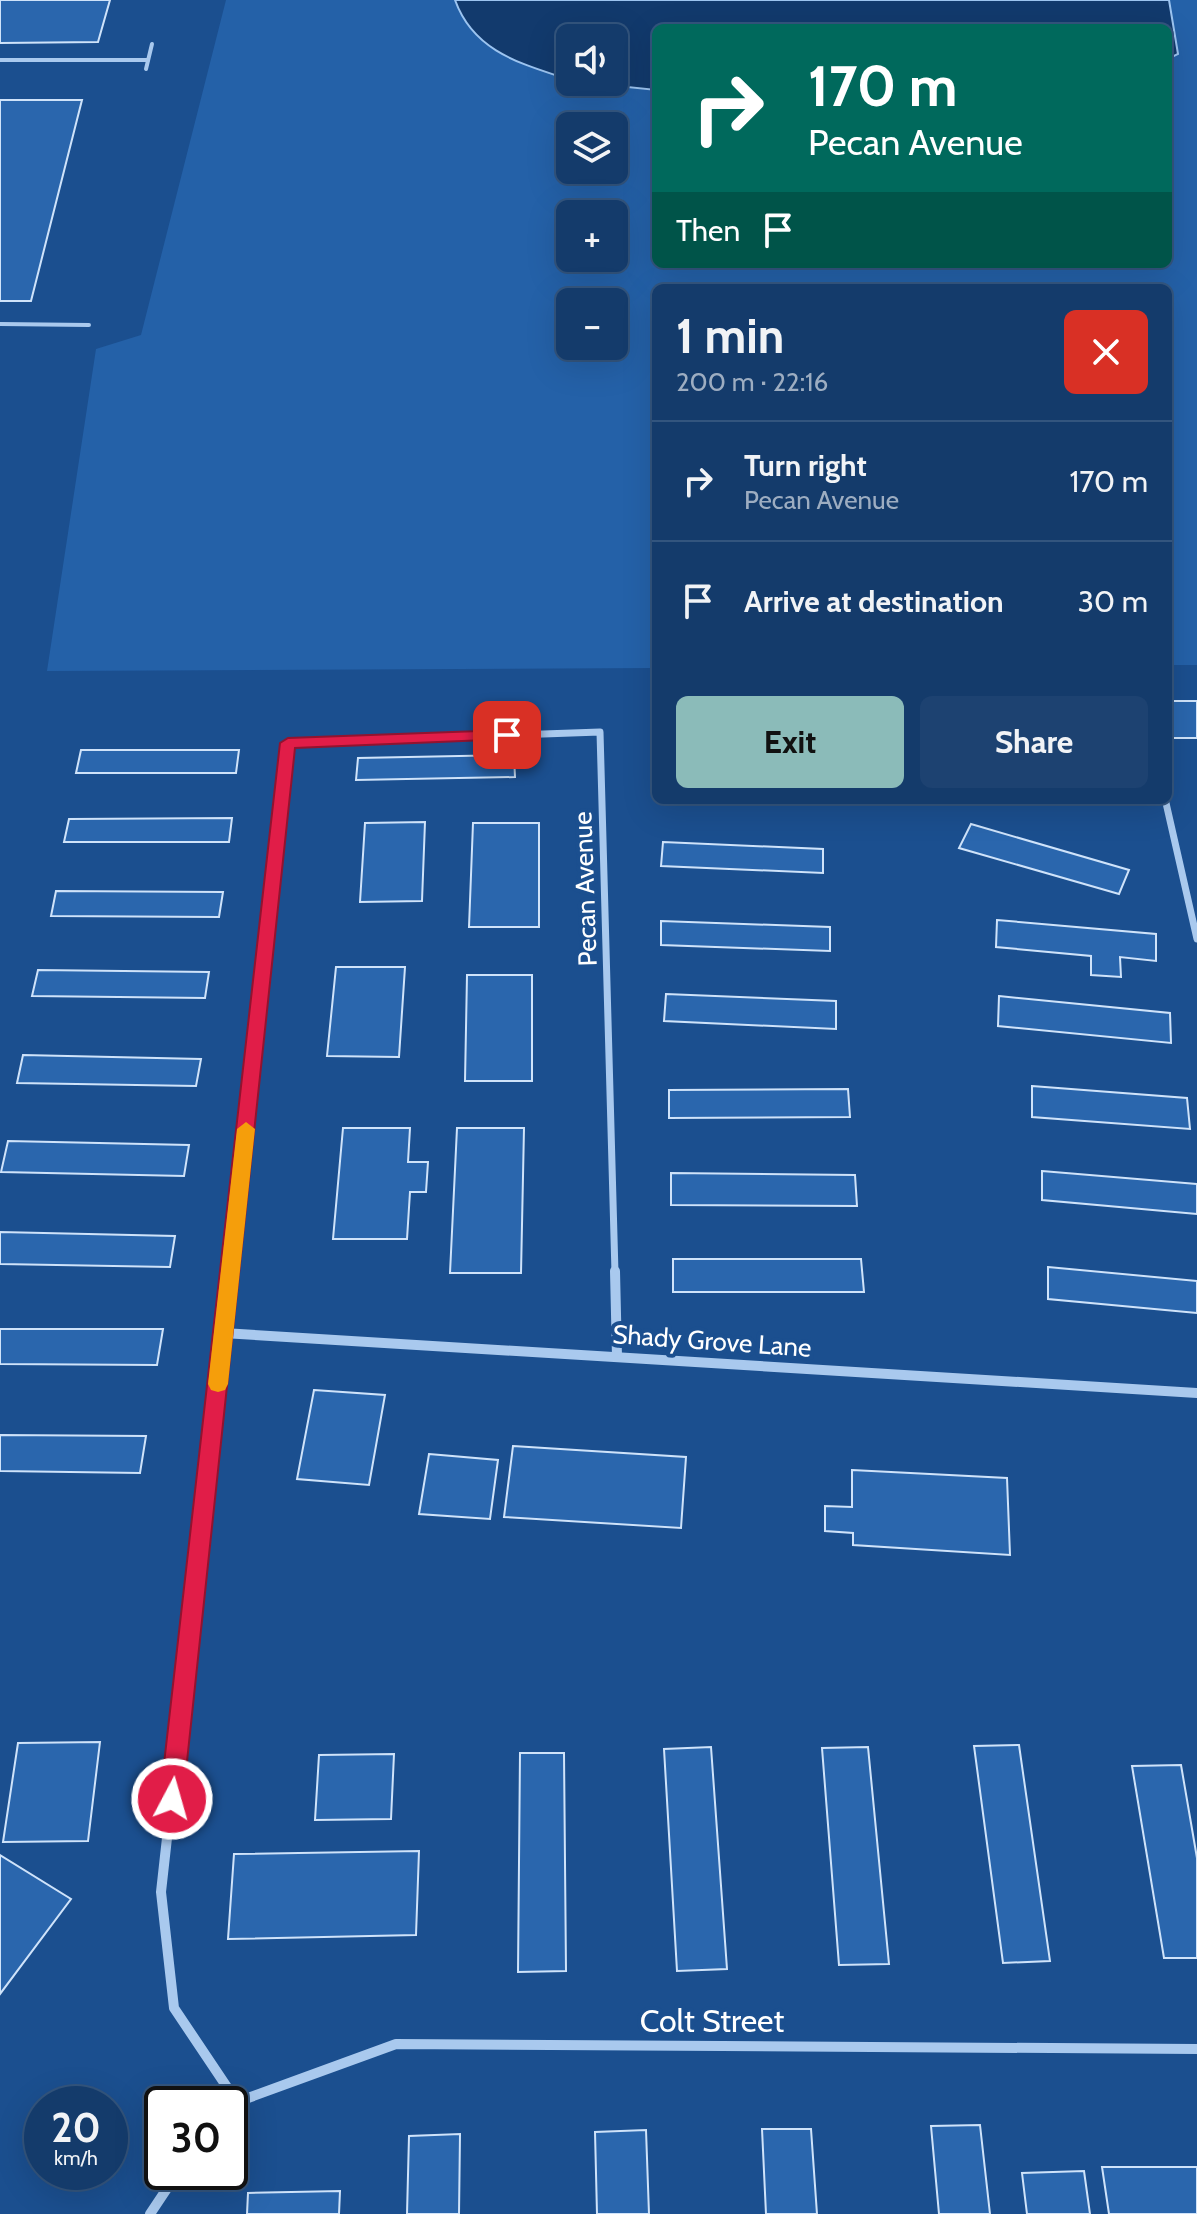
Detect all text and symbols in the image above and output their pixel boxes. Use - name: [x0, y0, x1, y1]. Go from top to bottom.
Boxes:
- map controls: [556, 24, 628, 360]
- button: sound: [556, 24, 628, 96]
- text: 170 m: [808, 52, 958, 120]
- icon: right: [676, 56, 780, 160]
- button: layers: [556, 112, 628, 184]
- text: Pecan Avenue: [808, 120, 1023, 164]
- button: +: [556, 200, 628, 272]
- icon: arrive: [756, 208, 800, 252]
- text: Then: [676, 212, 740, 249]
- button: −: [556, 288, 628, 360]
- text: 1 min: [676, 307, 784, 365]
- button: close: [1064, 310, 1148, 394]
- text: 200 m · 22:16: [676, 366, 828, 398]
- text: Turn right: [744, 447, 867, 484]
- icon: right: [676, 459, 720, 503]
- text: 170 m: [1069, 463, 1148, 500]
- text: Pecan Avenue: [744, 484, 899, 516]
- icon: arrive: [676, 579, 720, 623]
- text: Arrive at destination: [744, 583, 1004, 620]
- text: 30 m: [1078, 583, 1148, 620]
- button: Exit: [676, 696, 904, 788]
- button: Share: [920, 696, 1148, 788]
- pin: [473, 701, 541, 769]
- icon: arrive: [485, 713, 529, 757]
- street label: Pecan Avenue: [566, 811, 604, 967]
- street label: Shady Grove Lane: [611, 1318, 813, 1364]
- position arrow: [130, 1757, 214, 1841]
- street label: Colt Street: [640, 2001, 784, 2040]
- speed limit sign: 30: [144, 2086, 248, 2190]
- text: 20: [51, 2103, 101, 2152]
- text: km/h: [54, 2146, 98, 2170]

